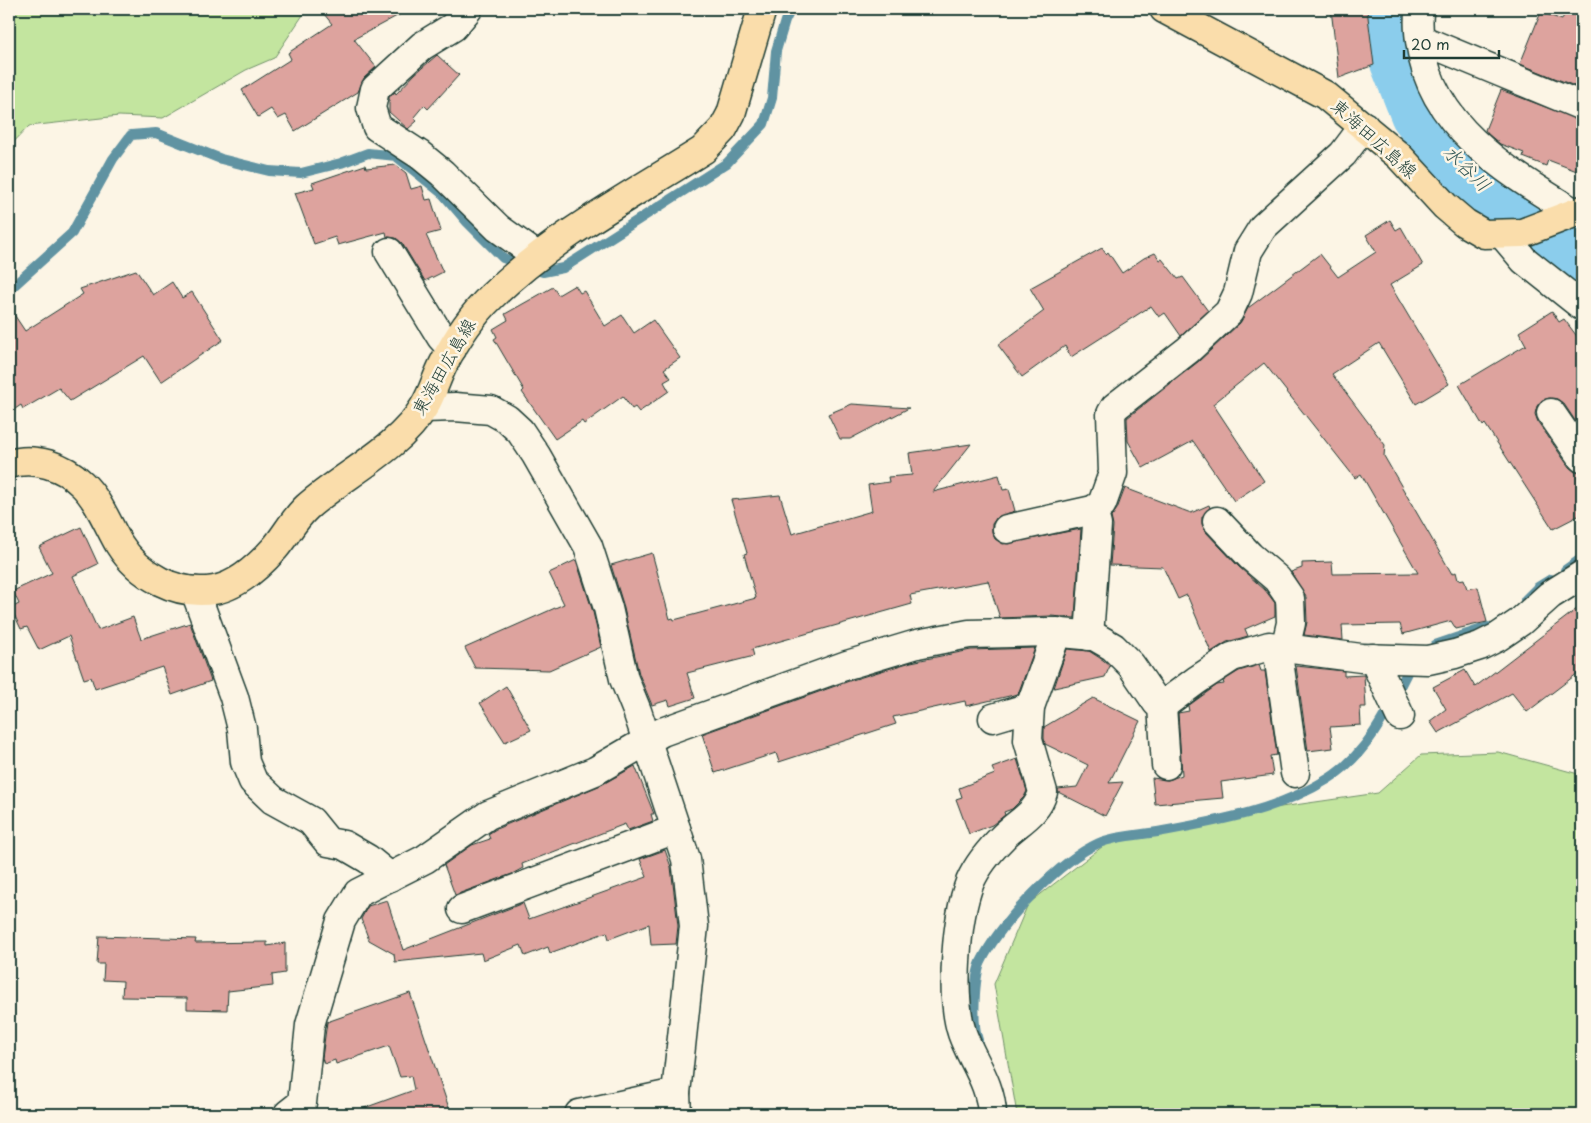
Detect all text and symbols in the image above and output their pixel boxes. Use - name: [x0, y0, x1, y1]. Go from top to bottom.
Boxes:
- scale bar: [1404, 28, 1498, 60]
- text: 20 m: [1411, 32, 1450, 55]
- street label: 東海田広島線: [1326, 92, 1424, 184]
- water label: 水谷川: [1437, 137, 1498, 197]
- street label: 東海田広島線: [404, 313, 481, 420]

